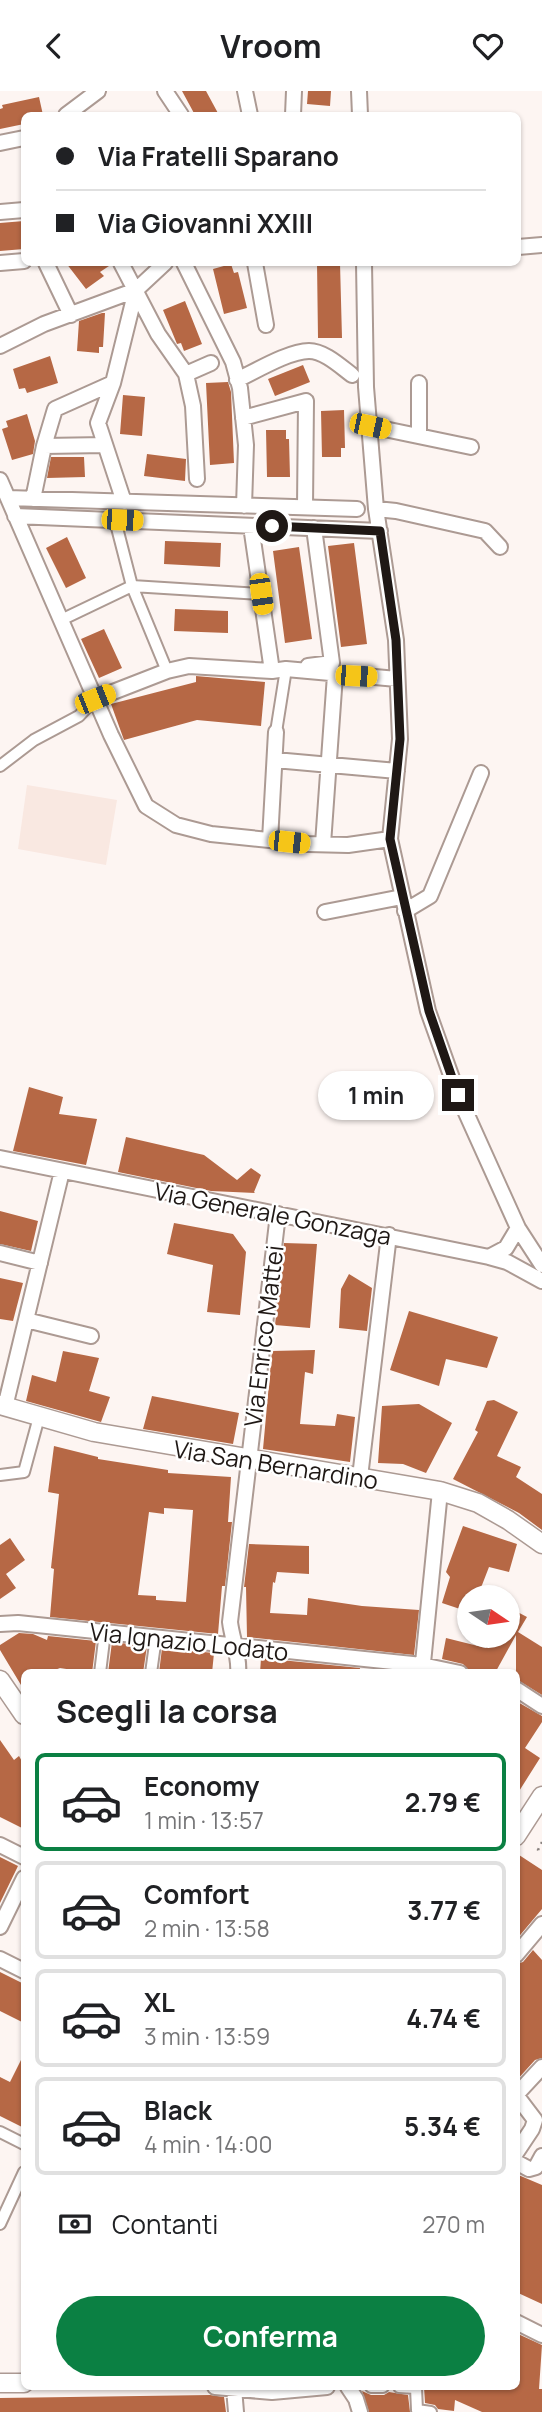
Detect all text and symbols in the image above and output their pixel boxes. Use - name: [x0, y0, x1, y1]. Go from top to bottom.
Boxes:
- text: Vroom: [220, 24, 322, 68]
- icon: back: [35, 27, 73, 65]
- icon: heart: [469, 27, 507, 65]
- text: Via Fratelli Sparano: [98, 138, 339, 174]
- text: Via Giovanni XXIII: [98, 205, 313, 241]
- car: [348, 411, 393, 441]
- car: [101, 509, 144, 531]
- route start: [256, 510, 288, 542]
- car: [248, 572, 275, 616]
- car: [335, 664, 378, 688]
- car: [72, 681, 119, 717]
- car: [268, 829, 311, 855]
- callout: 1 min: [318, 1070, 434, 1119]
- text: 1 min: [348, 1079, 404, 1111]
- route end: [442, 1079, 474, 1111]
- street label: Via Generale Gonzaga: [152, 1174, 394, 1252]
- street label: Via Enrico Mattei: [235, 1243, 291, 1429]
- street label: Via San Bernardino: [171, 1432, 381, 1496]
- north arrow: [457, 1585, 520, 1649]
- map controls: [457, 1585, 520, 1648]
- street label: Via Ignazio Lodato: [88, 1614, 290, 1668]
- text: Scegli la corsa: [56, 1689, 278, 1733]
- text: Economy: [144, 1768, 259, 1804]
- icon: car: [60, 1771, 123, 1834]
- text: 2.79 €: [405, 1784, 481, 1820]
- text: 1 min · 13:57: [144, 1804, 264, 1836]
- text: Comfort: [144, 1876, 250, 1912]
- icon: car: [60, 1879, 123, 1942]
- text: 3.77 €: [407, 1892, 481, 1928]
- text: 2 min · 13:58: [144, 1912, 270, 1944]
- text: XL: [144, 1984, 175, 2020]
- icon: car: [60, 1987, 123, 2050]
- text: 4.74 €: [406, 2000, 481, 2036]
- text: 3 min · 13:59: [144, 2020, 270, 2052]
- text: Black: [144, 2092, 212, 2128]
- icon: car: [60, 2095, 123, 2158]
- text: 5.34 €: [404, 2108, 481, 2144]
- text: 4 min · 14:00: [144, 2128, 273, 2160]
- icon: cash: [56, 2205, 94, 2243]
- text: Contanti: [112, 2206, 218, 2242]
- text: 270 m: [422, 2208, 485, 2240]
- button: Conferma: [56, 2296, 485, 2376]

